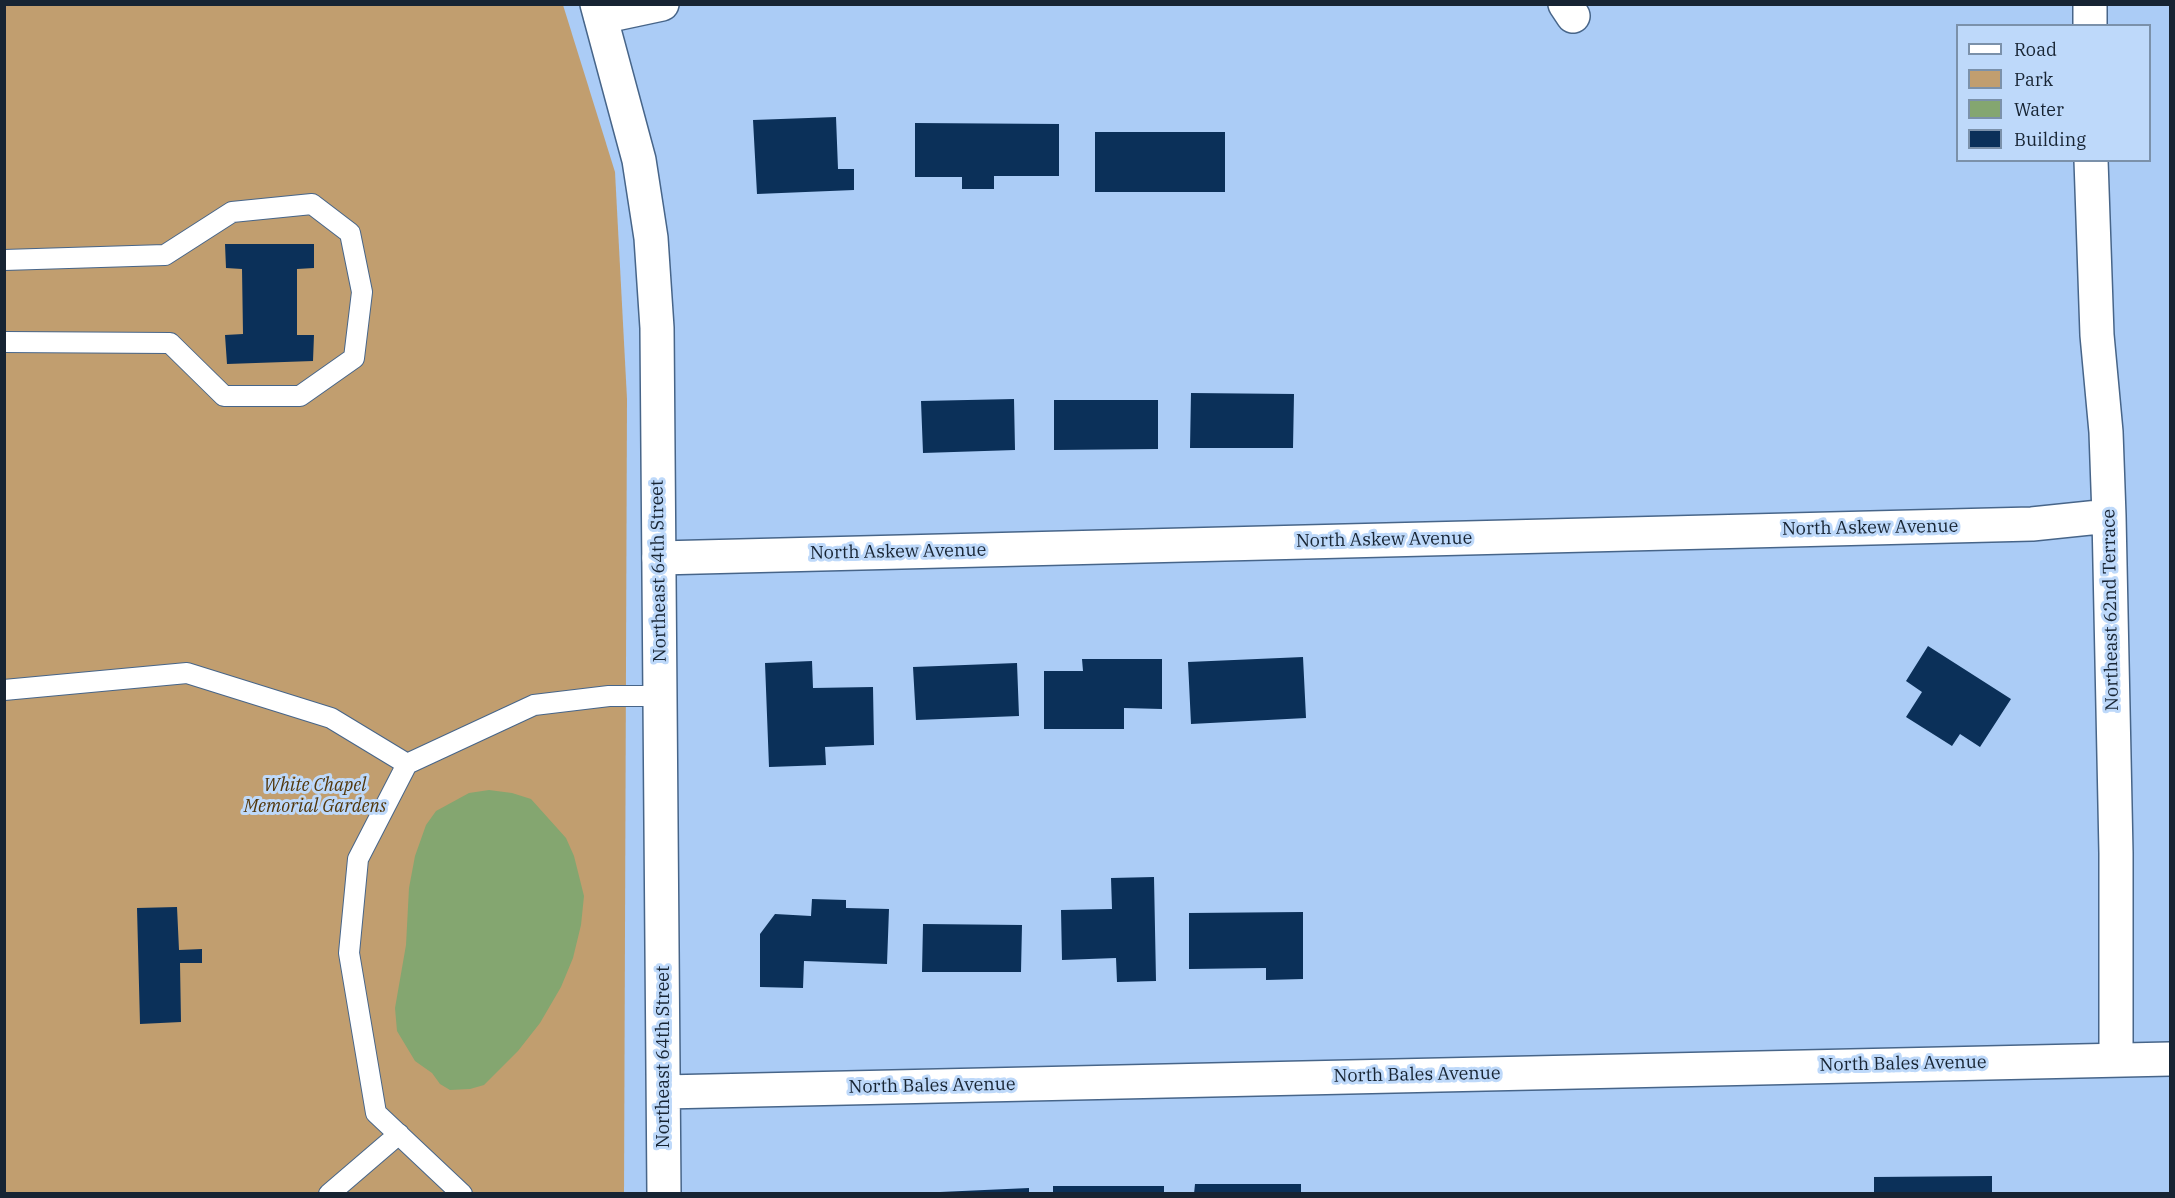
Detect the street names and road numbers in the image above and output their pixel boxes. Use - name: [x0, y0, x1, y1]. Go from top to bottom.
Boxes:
- street label: Northeast 64th Street: [647, 480, 671, 662]
- street label: Northeast 62nd Terrace: [2098, 509, 2124, 711]
- street label: North Askew Avenue: [1782, 516, 1958, 540]
- street label: North Askew Avenue: [1296, 528, 1472, 552]
- street label: North Askew Avenue: [810, 540, 986, 564]
- street label: Northeast 64th Street: [653, 966, 675, 1148]
- street label: North Bales Avenue: [1819, 1052, 1987, 1076]
- street label: North Bales Avenue: [1333, 1063, 1501, 1087]
- street label: North Bales Avenue: [848, 1074, 1016, 1098]

